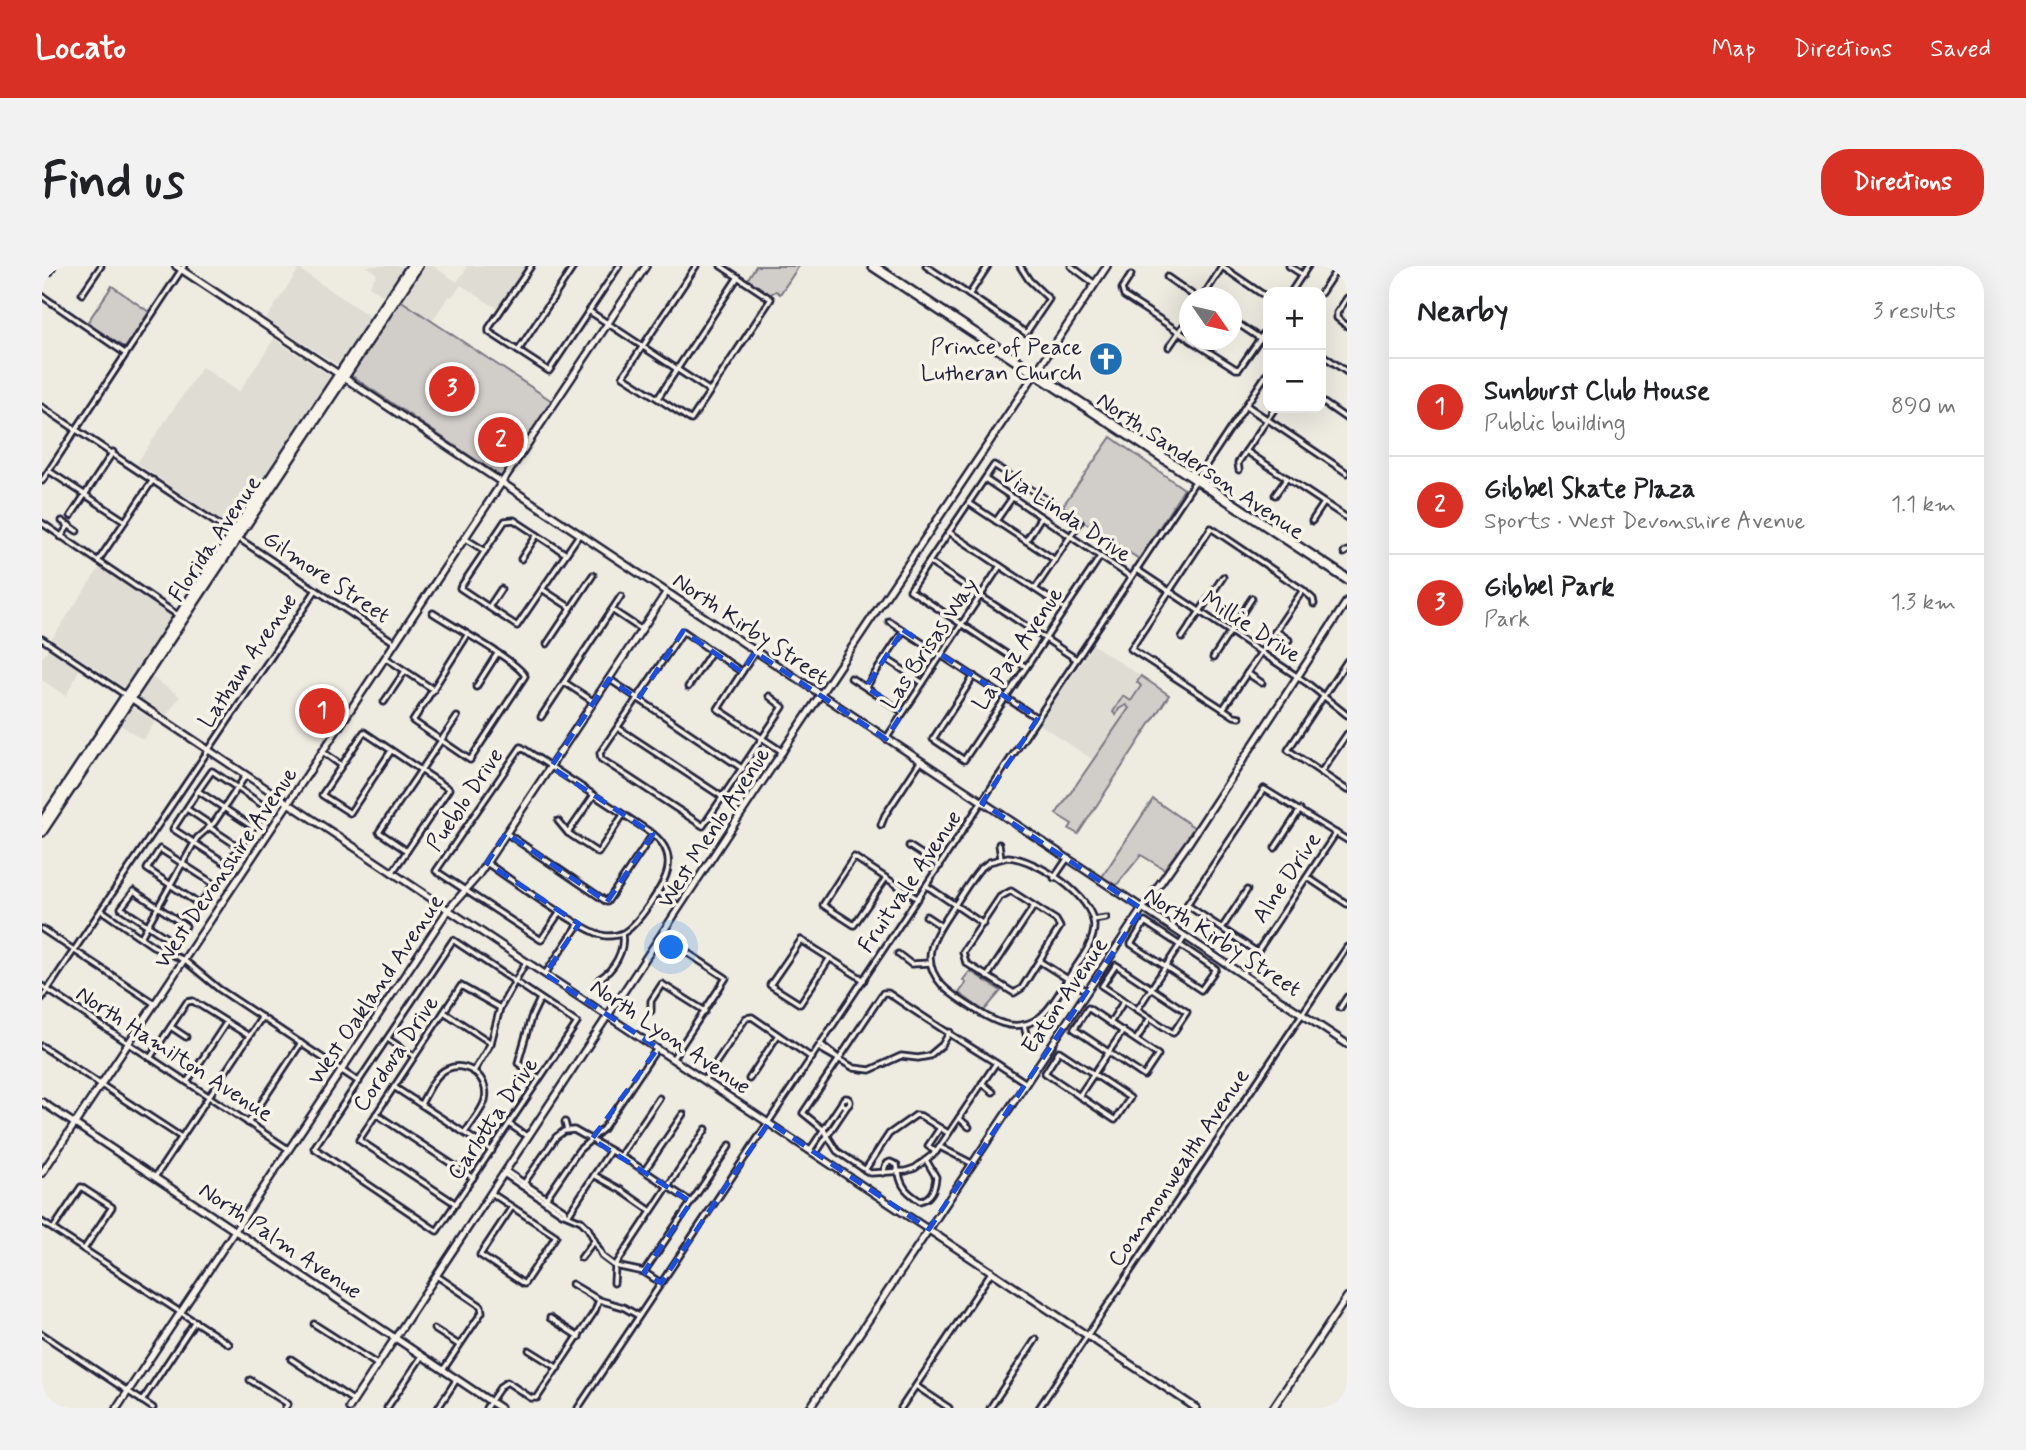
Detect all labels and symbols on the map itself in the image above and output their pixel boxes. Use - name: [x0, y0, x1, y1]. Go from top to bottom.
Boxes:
- north arrow: [1179, 287, 1242, 350]
- place label: Prince of Peace Lutheran Church: [921, 333, 1082, 389]
- church icon: Prince of Peace Lutheran Church: [1087, 340, 1125, 378]
- pin: 3: [429, 363, 475, 415]
- street label: North Sanderson Avenue: [1090, 386, 1310, 547]
- pin: 2: [478, 414, 524, 466]
- street label: Via Linda Drive: [995, 461, 1137, 570]
- street label: Florida Avenue: [162, 470, 269, 608]
- street label: Gilmore Street: [256, 524, 395, 631]
- street label: North Kirby Street: [666, 566, 834, 693]
- street label: Las Brisas Way: [875, 572, 986, 716]
- street label: La Paz Avenue: [966, 581, 1071, 717]
- street label: Millie Drive: [1195, 584, 1307, 671]
- street label: Latham Avenue: [192, 588, 305, 735]
- pin: 1: [299, 685, 345, 737]
- street label: West Menlo Avenue: [651, 742, 778, 914]
- street label: Pueblo Drive: [420, 743, 511, 858]
- street label: West Devonshire Avenue: [148, 761, 305, 975]
- street label: Fruitvale Avenue: [852, 805, 969, 959]
- street label: Alne Drive: [1246, 827, 1329, 930]
- street label: North Kirby Street: [1138, 881, 1306, 1005]
- street label: West Oakland Avenue: [301, 889, 452, 1092]
- your location: [654, 930, 688, 964]
- street label: Eaton Avenue: [1016, 932, 1116, 1060]
- street label: North Lyon Avenue: [584, 973, 756, 1103]
- street label: North Hamilton Avenue: [70, 980, 278, 1130]
- street label: Cordova Drive: [347, 990, 447, 1118]
- street label: Carlotta Drive: [441, 1052, 546, 1187]
- street label: Commonwealth Avenue: [1102, 1063, 1257, 1273]
- street label: North Palm Avenue: [193, 1176, 367, 1307]

